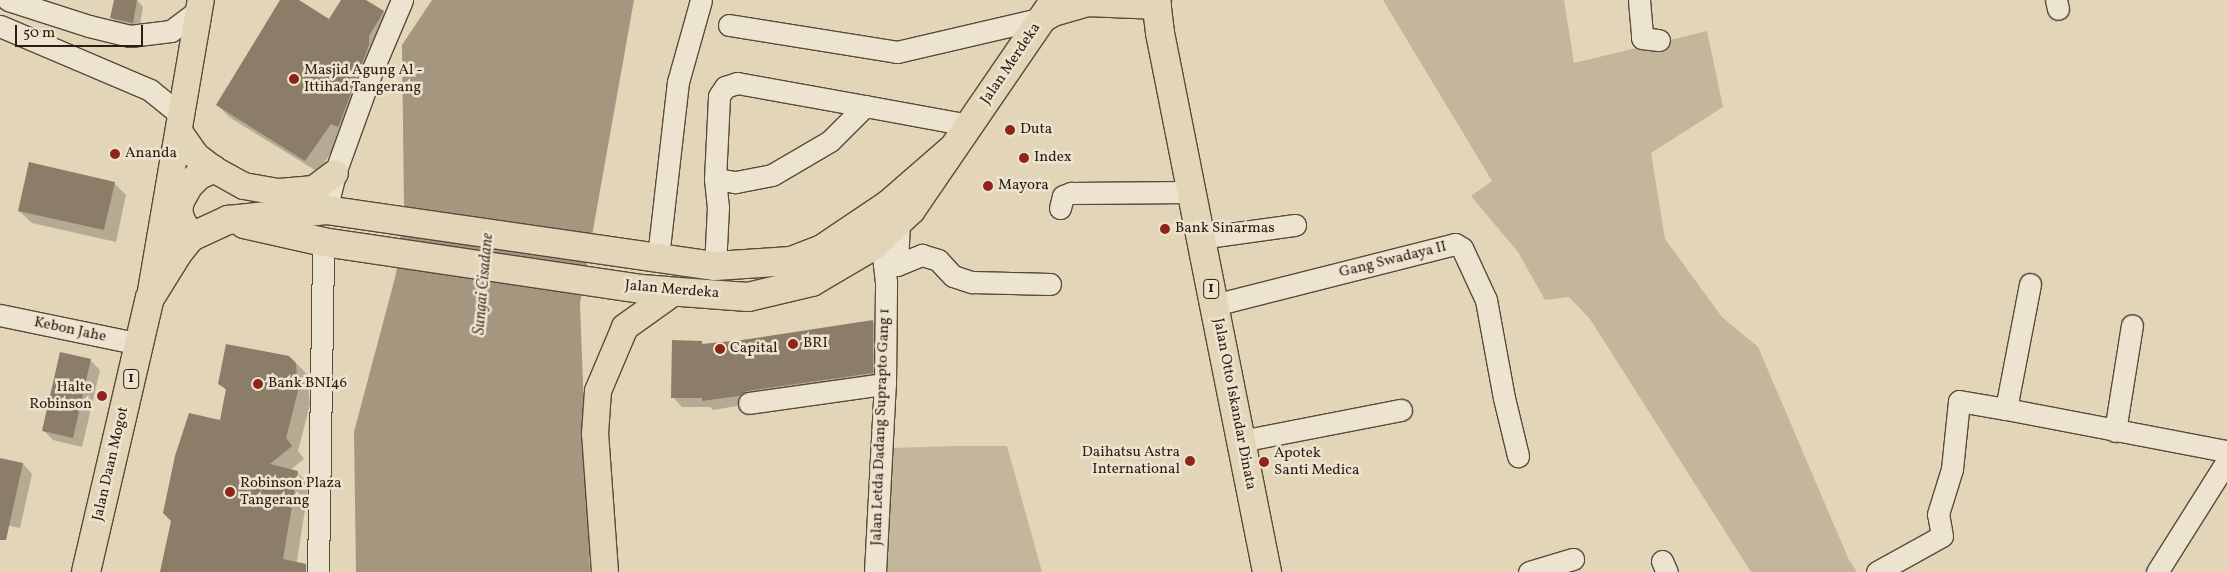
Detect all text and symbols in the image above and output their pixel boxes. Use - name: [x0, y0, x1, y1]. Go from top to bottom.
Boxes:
- scale bar: [18, 15, 145, 47]
- street label: Jalan Merdeka: [977, 20, 1045, 108]
- text: 50 m: [23, 23, 55, 44]
- place label: Masjid Agung Al - Ittihad Tangerang: [304, 61, 423, 96]
- marker: Masjid Agung Al - Ittihad Tangerang: [288, 73, 300, 85]
- place label: Duta: [1020, 121, 1052, 139]
- marker: Duta: [1004, 124, 1016, 136]
- place label: Ananda: [125, 145, 177, 163]
- marker: Ananda: [109, 148, 121, 160]
- place label: Index: [1034, 149, 1072, 167]
- marker: Index: [1018, 152, 1030, 164]
- place label: Mayora: [998, 177, 1049, 195]
- marker: Mayora: [982, 180, 994, 192]
- place label: Bank Sinarmas: [1175, 220, 1275, 238]
- marker: Bank Sinarmas: [1159, 223, 1171, 235]
- water label: Sungai Cisadane: [470, 232, 498, 336]
- street label: Gang Swadaya II: [1337, 238, 1449, 282]
- street label: Jalan Merdeka: [624, 277, 720, 303]
- road number: 1: [1202, 278, 1220, 300]
- street label: Jalan Letda Dadang Suprapto Gang 1: [868, 308, 894, 546]
- street label: Kebon Jahe: [32, 314, 108, 346]
- street label: Jalan Otto Iskandar Dinata: [1209, 317, 1259, 491]
- place label: BRI: [803, 335, 828, 353]
- marker: BRI: [787, 338, 799, 350]
- place label: Capital: [730, 340, 778, 358]
- marker: Capital: [714, 343, 726, 355]
- road number: 1: [122, 368, 140, 390]
- place label: Bank BNI46: [268, 375, 347, 393]
- place label: Halte Robinson: [29, 378, 92, 413]
- marker: Bank BNI46: [252, 378, 264, 390]
- marker: Halte Robinson: [96, 390, 108, 402]
- street label: Jalan Daan Mogot: [89, 405, 133, 523]
- place label: Daihatsu Astra International: [1082, 443, 1180, 478]
- place label: Apotek Santi Medica: [1274, 444, 1359, 479]
- marker: Daihatsu Astra International: [1184, 455, 1196, 467]
- marker: Apotek Santi Medica: [1258, 456, 1270, 468]
- place label: Robinson Plaza Tangerang: [240, 474, 341, 509]
- marker: Robinson Plaza Tangerang: [224, 486, 236, 498]

